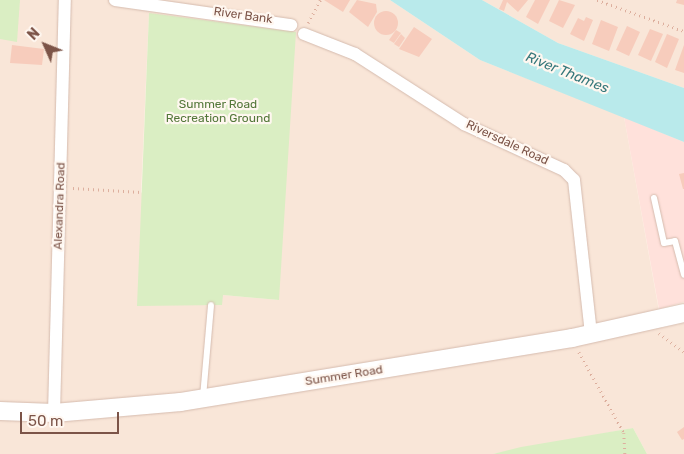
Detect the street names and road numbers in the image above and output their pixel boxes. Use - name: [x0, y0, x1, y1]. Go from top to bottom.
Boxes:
- street label: River Bank: [213, 5, 273, 27]
- street label: Riversdale Road: [463, 118, 551, 168]
- street label: Alexandra Road: [51, 162, 69, 250]
- street label: Summer Road: [304, 363, 384, 389]

